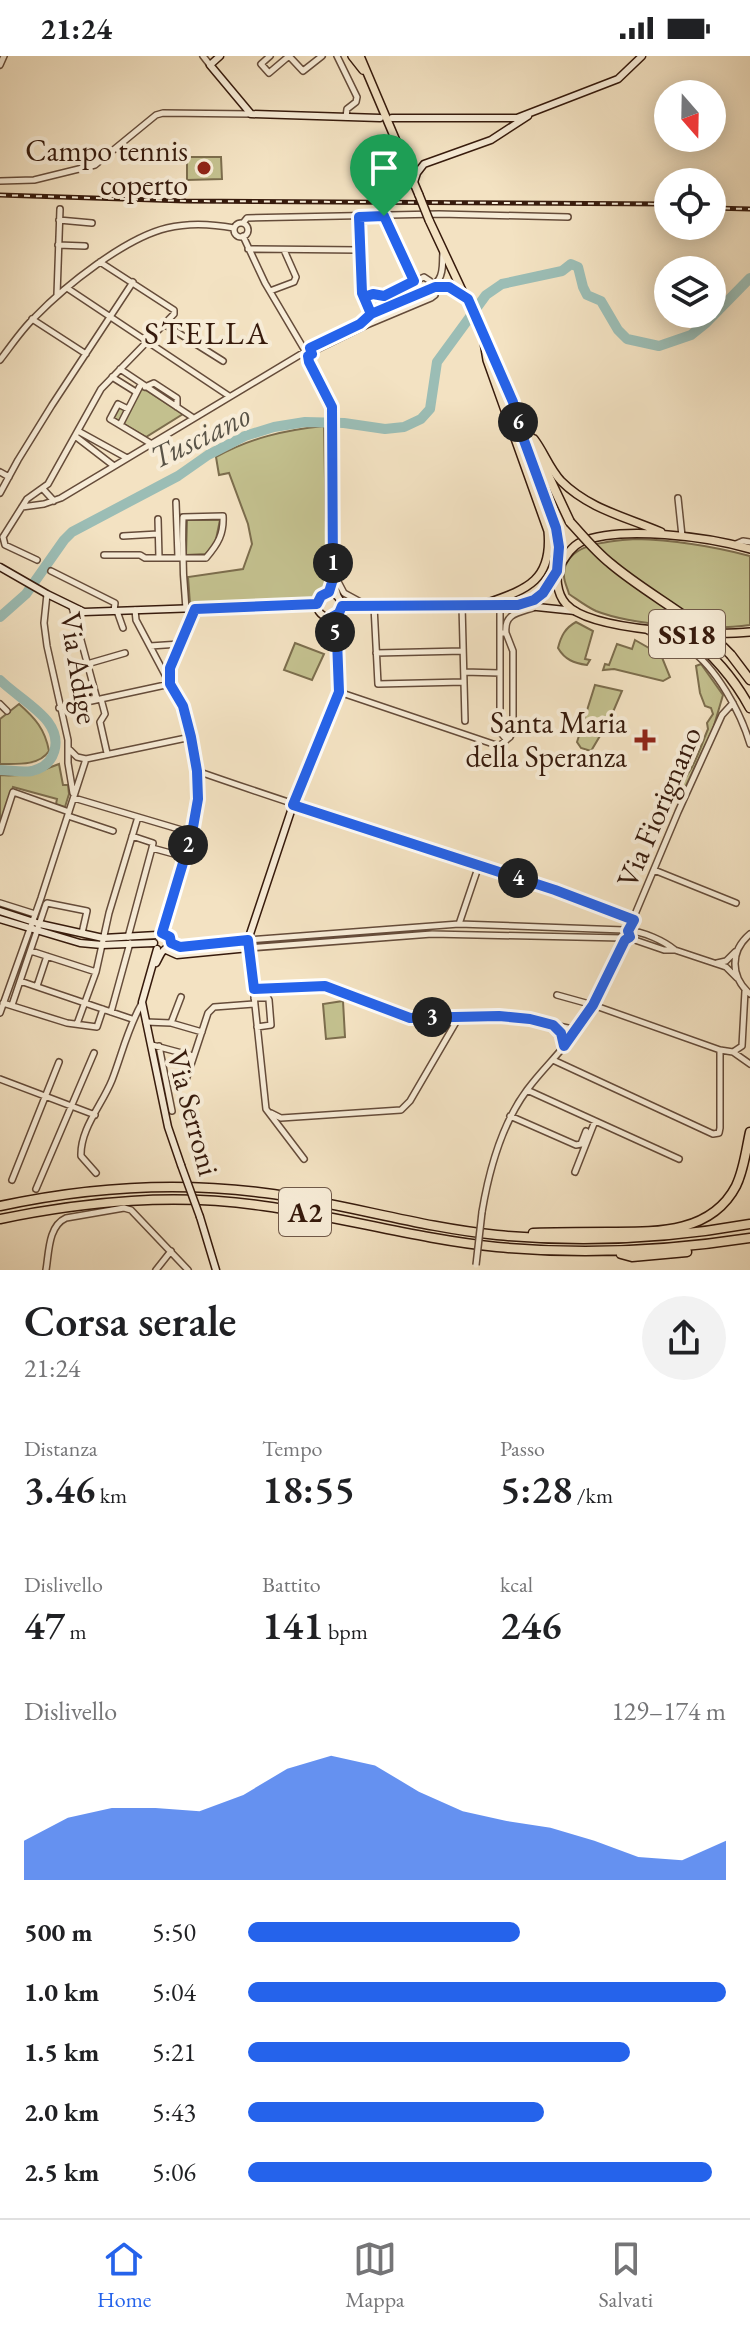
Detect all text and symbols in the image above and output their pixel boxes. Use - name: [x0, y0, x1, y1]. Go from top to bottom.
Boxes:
- text: 21:24: [40, 9, 112, 48]
- north arrow: [654, 80, 726, 152]
- map controls: [654, 80, 726, 328]
- place label: Campo tennis coperto: [25, 131, 188, 204]
- pin: [350, 134, 418, 216]
- icon: arrive: [362, 146, 406, 190]
- marker: Campo tennis coperto: [195, 159, 213, 177]
- button: locate: [654, 168, 726, 240]
- button: layers: [654, 256, 726, 328]
- district label: STELLA: [144, 312, 270, 354]
- water label: Tusciano: [143, 394, 257, 478]
- pin: 6: [498, 402, 538, 442]
- text: 6: [512, 407, 524, 436]
- pin: 1: [313, 543, 353, 583]
- text: 1: [327, 548, 339, 577]
- street label: Via Adige: [51, 609, 108, 727]
- road number: SS18: [649, 610, 725, 658]
- pin: 5: [315, 612, 355, 652]
- text: 5: [329, 617, 341, 646]
- place label: Santa Maria della Speranza: [465, 703, 627, 776]
- street label: Via Fiorignano: [607, 720, 710, 893]
- marker: Santa Maria della Speranza: [634, 729, 656, 751]
- pin: 2: [168, 825, 208, 865]
- text: 2: [182, 830, 194, 859]
- pin: 4: [498, 858, 538, 898]
- text: 4: [512, 863, 524, 892]
- pin: 3: [412, 997, 452, 1037]
- text: 3: [426, 1002, 438, 1031]
- street label: Via Serroni: [158, 1046, 229, 1180]
- road number: A2: [279, 1188, 331, 1236]
- text: Corsa serale: [24, 1292, 237, 1349]
- button: share: [642, 1296, 726, 1380]
- text: 21:24: [24, 1351, 80, 1385]
- text: Distanza: [24, 1434, 97, 1463]
- text: Tempo: [262, 1434, 322, 1463]
- text: Passo: [500, 1434, 545, 1463]
- text: 3.46: [24, 1463, 95, 1515]
- text: 18:55: [262, 1463, 355, 1515]
- text: 5:28: [500, 1463, 572, 1515]
- text: km: [95, 1481, 127, 1510]
- text: /km: [572, 1481, 613, 1510]
- text: Dislivello: [24, 1570, 103, 1599]
- text: Battito: [262, 1570, 321, 1599]
- text: kcal: [500, 1570, 533, 1599]
- text: 47: [24, 1599, 65, 1651]
- text: 141: [262, 1599, 324, 1651]
- text: 246: [500, 1599, 562, 1651]
- text: m: [65, 1617, 87, 1646]
- text: bpm: [324, 1617, 368, 1646]
- text: Dislivello: [24, 1694, 117, 1728]
- text: 129–174 m: [611, 1694, 726, 1728]
- text: 500 m: [24, 1915, 92, 1949]
- text: 5:50: [152, 1915, 196, 1949]
- text: 1.0 km: [24, 1975, 99, 2009]
- text: 5:04: [152, 1975, 196, 2009]
- text: 1.5 km: [24, 2035, 99, 2069]
- text: 5:21: [152, 2035, 196, 2069]
- text: 2.0 km: [24, 2095, 99, 2129]
- text: 5:43: [152, 2095, 196, 2129]
- text: 2.5 km: [24, 2155, 99, 2189]
- text: 5:06: [152, 2155, 196, 2189]
- tab: Home: [97, 2237, 151, 2314]
- tab: Mappa: [345, 2237, 405, 2314]
- tab: Salvati: [598, 2237, 653, 2314]

